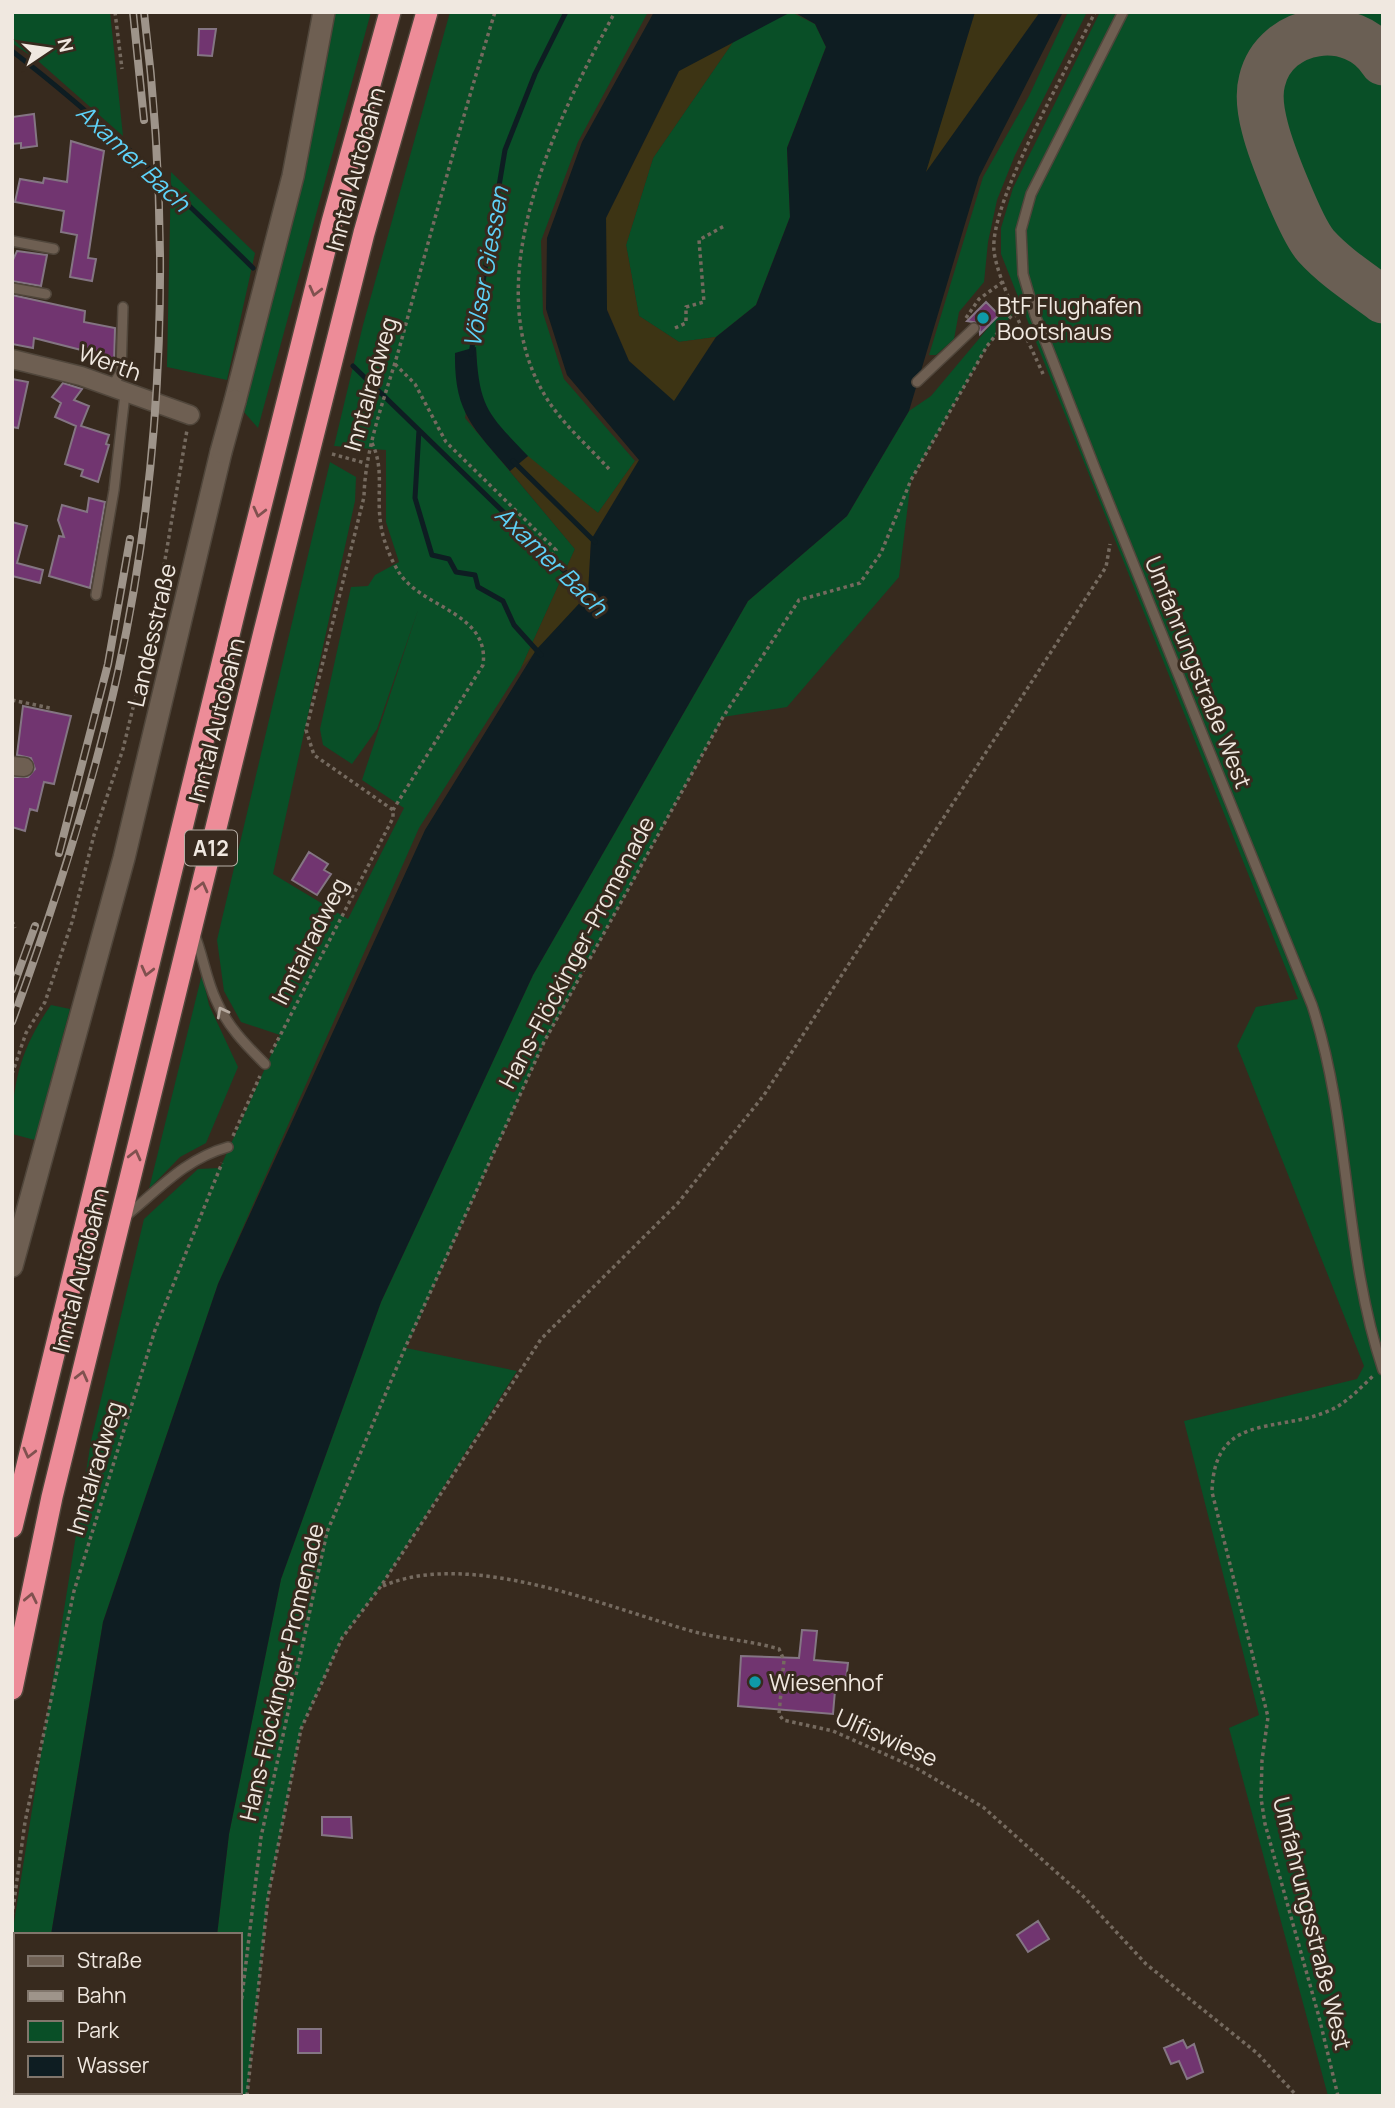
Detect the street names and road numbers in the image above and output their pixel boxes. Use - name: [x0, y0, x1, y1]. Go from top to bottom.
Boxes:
- street label: Inntal Autobahn: [318, 83, 392, 255]
- street label: Inntalradweg: [336, 313, 404, 455]
- street label: Werth: [74, 336, 146, 388]
- street label: Umfahrungstraße West: [1138, 551, 1260, 793]
- street label: Landesstraße: [119, 560, 183, 710]
- street label: Inntal Autobahn: [180, 634, 252, 806]
- street label: Hans-Flöckinger-Promenade: [490, 810, 662, 1094]
- road number: A12: [185, 830, 237, 866]
- street label: Inntalradweg: [263, 872, 355, 1010]
- street label: Inntal Autobahn: [44, 1184, 116, 1356]
- street label: Inntalradweg: [58, 1397, 130, 1539]
- street label: Hans-Flöckinger-Promenade: [231, 1520, 331, 1824]
- street label: Ulfiswiese: [831, 1700, 943, 1774]
- street label: Umfahrungsstraße West: [1266, 1793, 1360, 2053]

